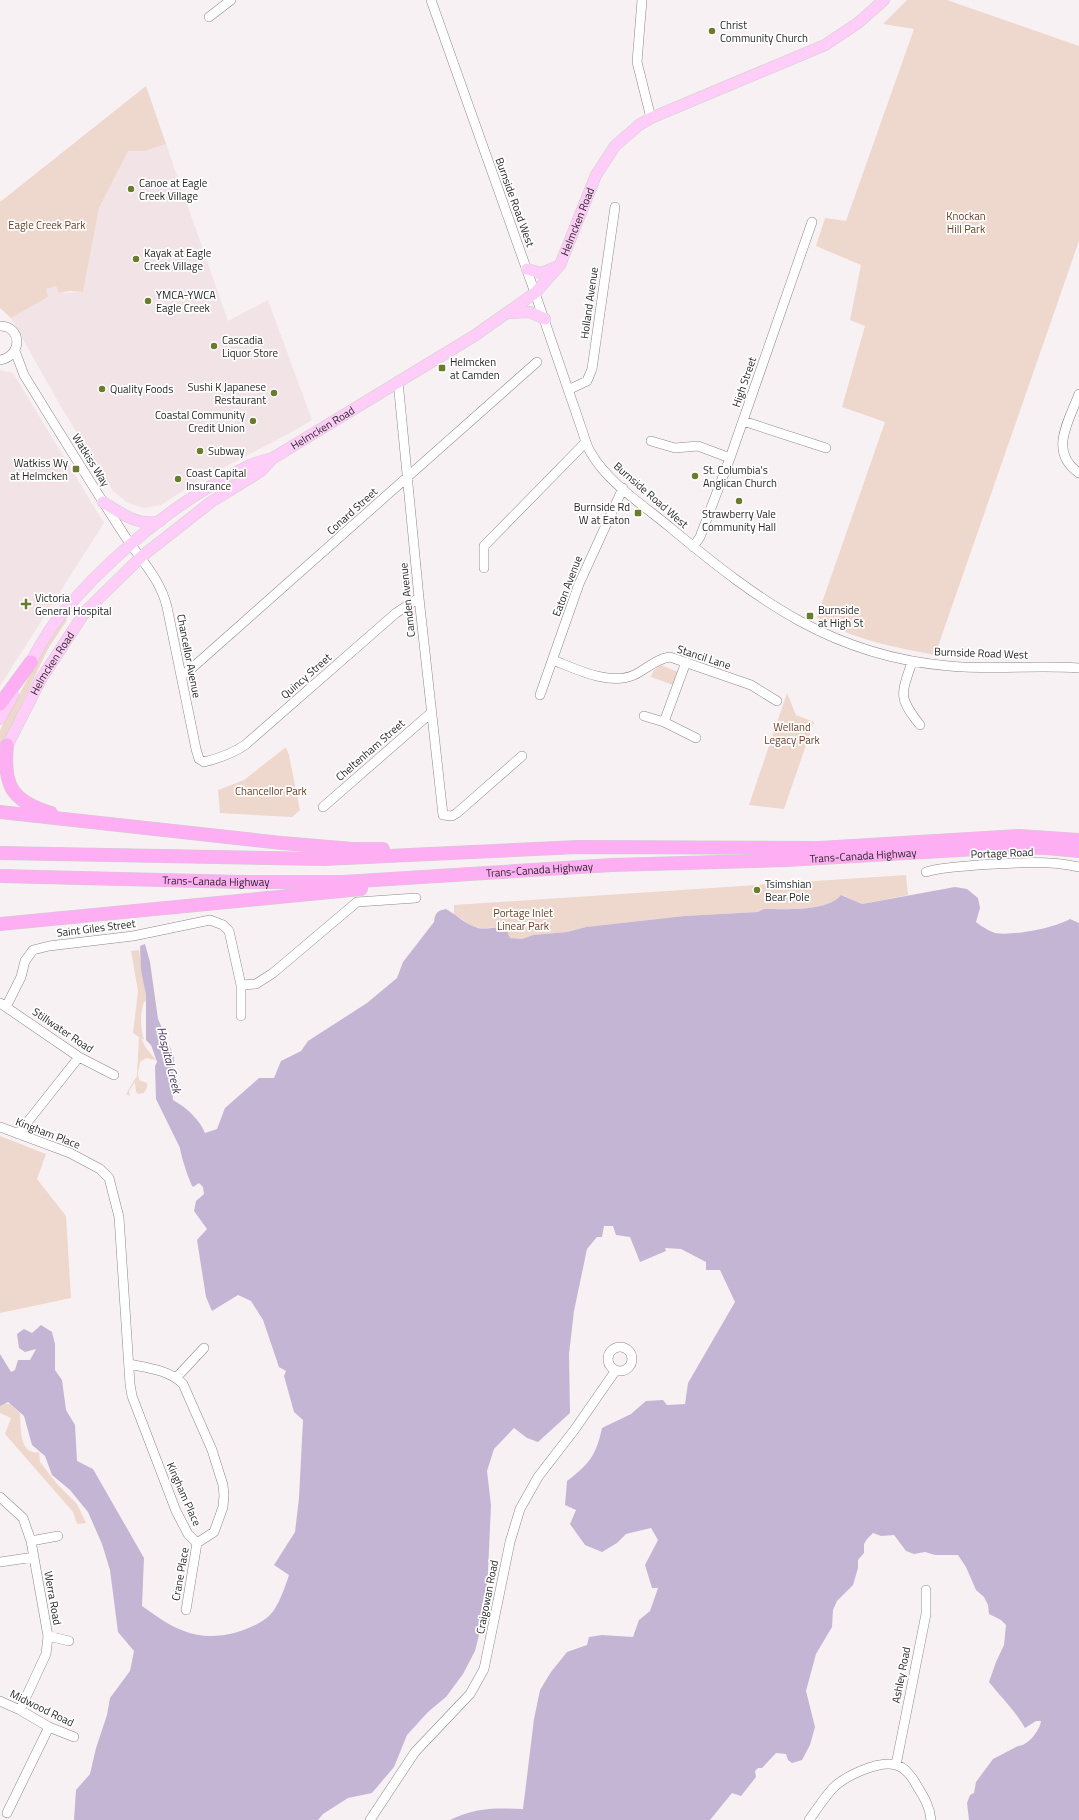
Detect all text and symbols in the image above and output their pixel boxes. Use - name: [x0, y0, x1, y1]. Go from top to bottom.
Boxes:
- place label: Christ Community Church: [720, 17, 808, 46]
- marker: Christ Community Church: [707, 26, 717, 36]
- street label: Burnside Road West: [491, 155, 539, 249]
- place label: Canoe at Eagle Creek Village: [139, 175, 208, 204]
- marker: Canoe at Eagle Creek Village: [126, 184, 136, 194]
- street label: Helmcken Road: [556, 185, 598, 258]
- park label: Knockan Hill Park: [946, 208, 986, 237]
- park label: Eagle Creek Park: [8, 217, 86, 233]
- place label: Kayak at Eagle Creek Village: [144, 245, 212, 274]
- marker: Kayak at Eagle Creek Village: [131, 254, 141, 264]
- street label: Holland Avenue: [576, 266, 602, 340]
- place label: YMCA-YWCA Eagle Creek: [156, 287, 216, 316]
- marker: YMCA-YWCA Eagle Creek: [143, 296, 153, 306]
- place label: Cascadia Liquor Store: [222, 332, 279, 361]
- marker: Cascadia Liquor Store: [209, 341, 219, 351]
- place label: Helmcken at Camden: [450, 354, 500, 383]
- street label: High Street: [728, 355, 760, 409]
- marker: Helmcken at Camden: [437, 363, 447, 373]
- place label: Sushi K Japanese Restaurant: [188, 379, 266, 408]
- place label: Quality Foods: [110, 381, 173, 397]
- marker: Quality Foods: [97, 384, 107, 394]
- marker: Sushi K Japanese Restaurant: [269, 388, 279, 398]
- street label: Helmcken Road: [287, 402, 358, 454]
- place label: Coastal Community Credit Union: [155, 407, 246, 436]
- marker: Coastal Community Credit Union: [248, 416, 258, 426]
- street label: Watkiss Way: [68, 430, 114, 490]
- place label: Subway: [208, 443, 245, 459]
- marker: Subway: [195, 446, 205, 456]
- place label: Watkiss Wy at Helmcken: [10, 455, 69, 484]
- street label: Burnside Road West: [610, 458, 692, 532]
- place label: St. Columbia's Anglican Church: [703, 462, 777, 491]
- marker: Watkiss Wy at Helmcken: [71, 464, 81, 474]
- place label: Coast Capital Insurance: [186, 465, 246, 494]
- marker: St. Columbia's Anglican Church: [690, 471, 700, 481]
- marker: Coast Capital Insurance: [173, 474, 183, 484]
- street label: Conard Street: [323, 484, 381, 538]
- marker: Strawberry Vale Community Hall: [734, 496, 744, 506]
- place label: Burnside Rd W at Eaton: [574, 499, 630, 528]
- place label: Strawberry Vale Community Hall: [702, 506, 776, 535]
- marker: Burnside Rd W at Eaton: [633, 508, 643, 518]
- street label: Eaton Avenue: [548, 553, 586, 619]
- street label: Camden Avenue: [395, 562, 419, 638]
- place label: Victoria General Hospital: [35, 590, 111, 619]
- marker: Victoria General Hospital: [20, 598, 32, 610]
- place label: Burnside at High St: [818, 602, 863, 631]
- marker: Burnside at High St: [805, 611, 815, 621]
- street label: Chancellor Avenue: [173, 613, 205, 700]
- street label: Helmcken Road: [26, 628, 78, 698]
- street label: Stancil Lane: [675, 641, 733, 673]
- street label: Burnside Road West: [934, 643, 1028, 663]
- street label: Quincy Street: [277, 649, 335, 702]
- street label: Cheltenham Street: [332, 715, 408, 784]
- park label: Welland Legacy Park: [764, 719, 820, 748]
- park label: Chancellor Park: [235, 783, 308, 799]
- street label: Trans-Canada Highway: [809, 844, 918, 867]
- street label: Portage Road: [970, 844, 1034, 862]
- street label: Trans-Canada Highway: [486, 858, 594, 881]
- street label: Trans-Canada Highway: [162, 872, 270, 890]
- place label: Tsimshian Bear Pole: [765, 876, 811, 905]
- marker: Tsimshian Bear Pole: [752, 885, 762, 895]
- park label: Portage Inlet Linear Park: [493, 905, 553, 934]
- street label: Saint Giles Street: [56, 915, 136, 941]
- street label: Stillwater Road: [29, 1004, 97, 1056]
- water label: Hospital Creek: [152, 1025, 187, 1097]
- street label: Kingham Place: [13, 1113, 83, 1153]
- street label: Kingham Place: [163, 1460, 205, 1529]
- street label: Crane Place: [167, 1546, 193, 1602]
- street label: Craigowan Road: [472, 1558, 502, 1635]
- street label: Werra Road: [40, 1570, 66, 1626]
- street label: Ashley Road: [888, 1645, 914, 1705]
- street label: Midwood Road: [7, 1686, 77, 1730]

